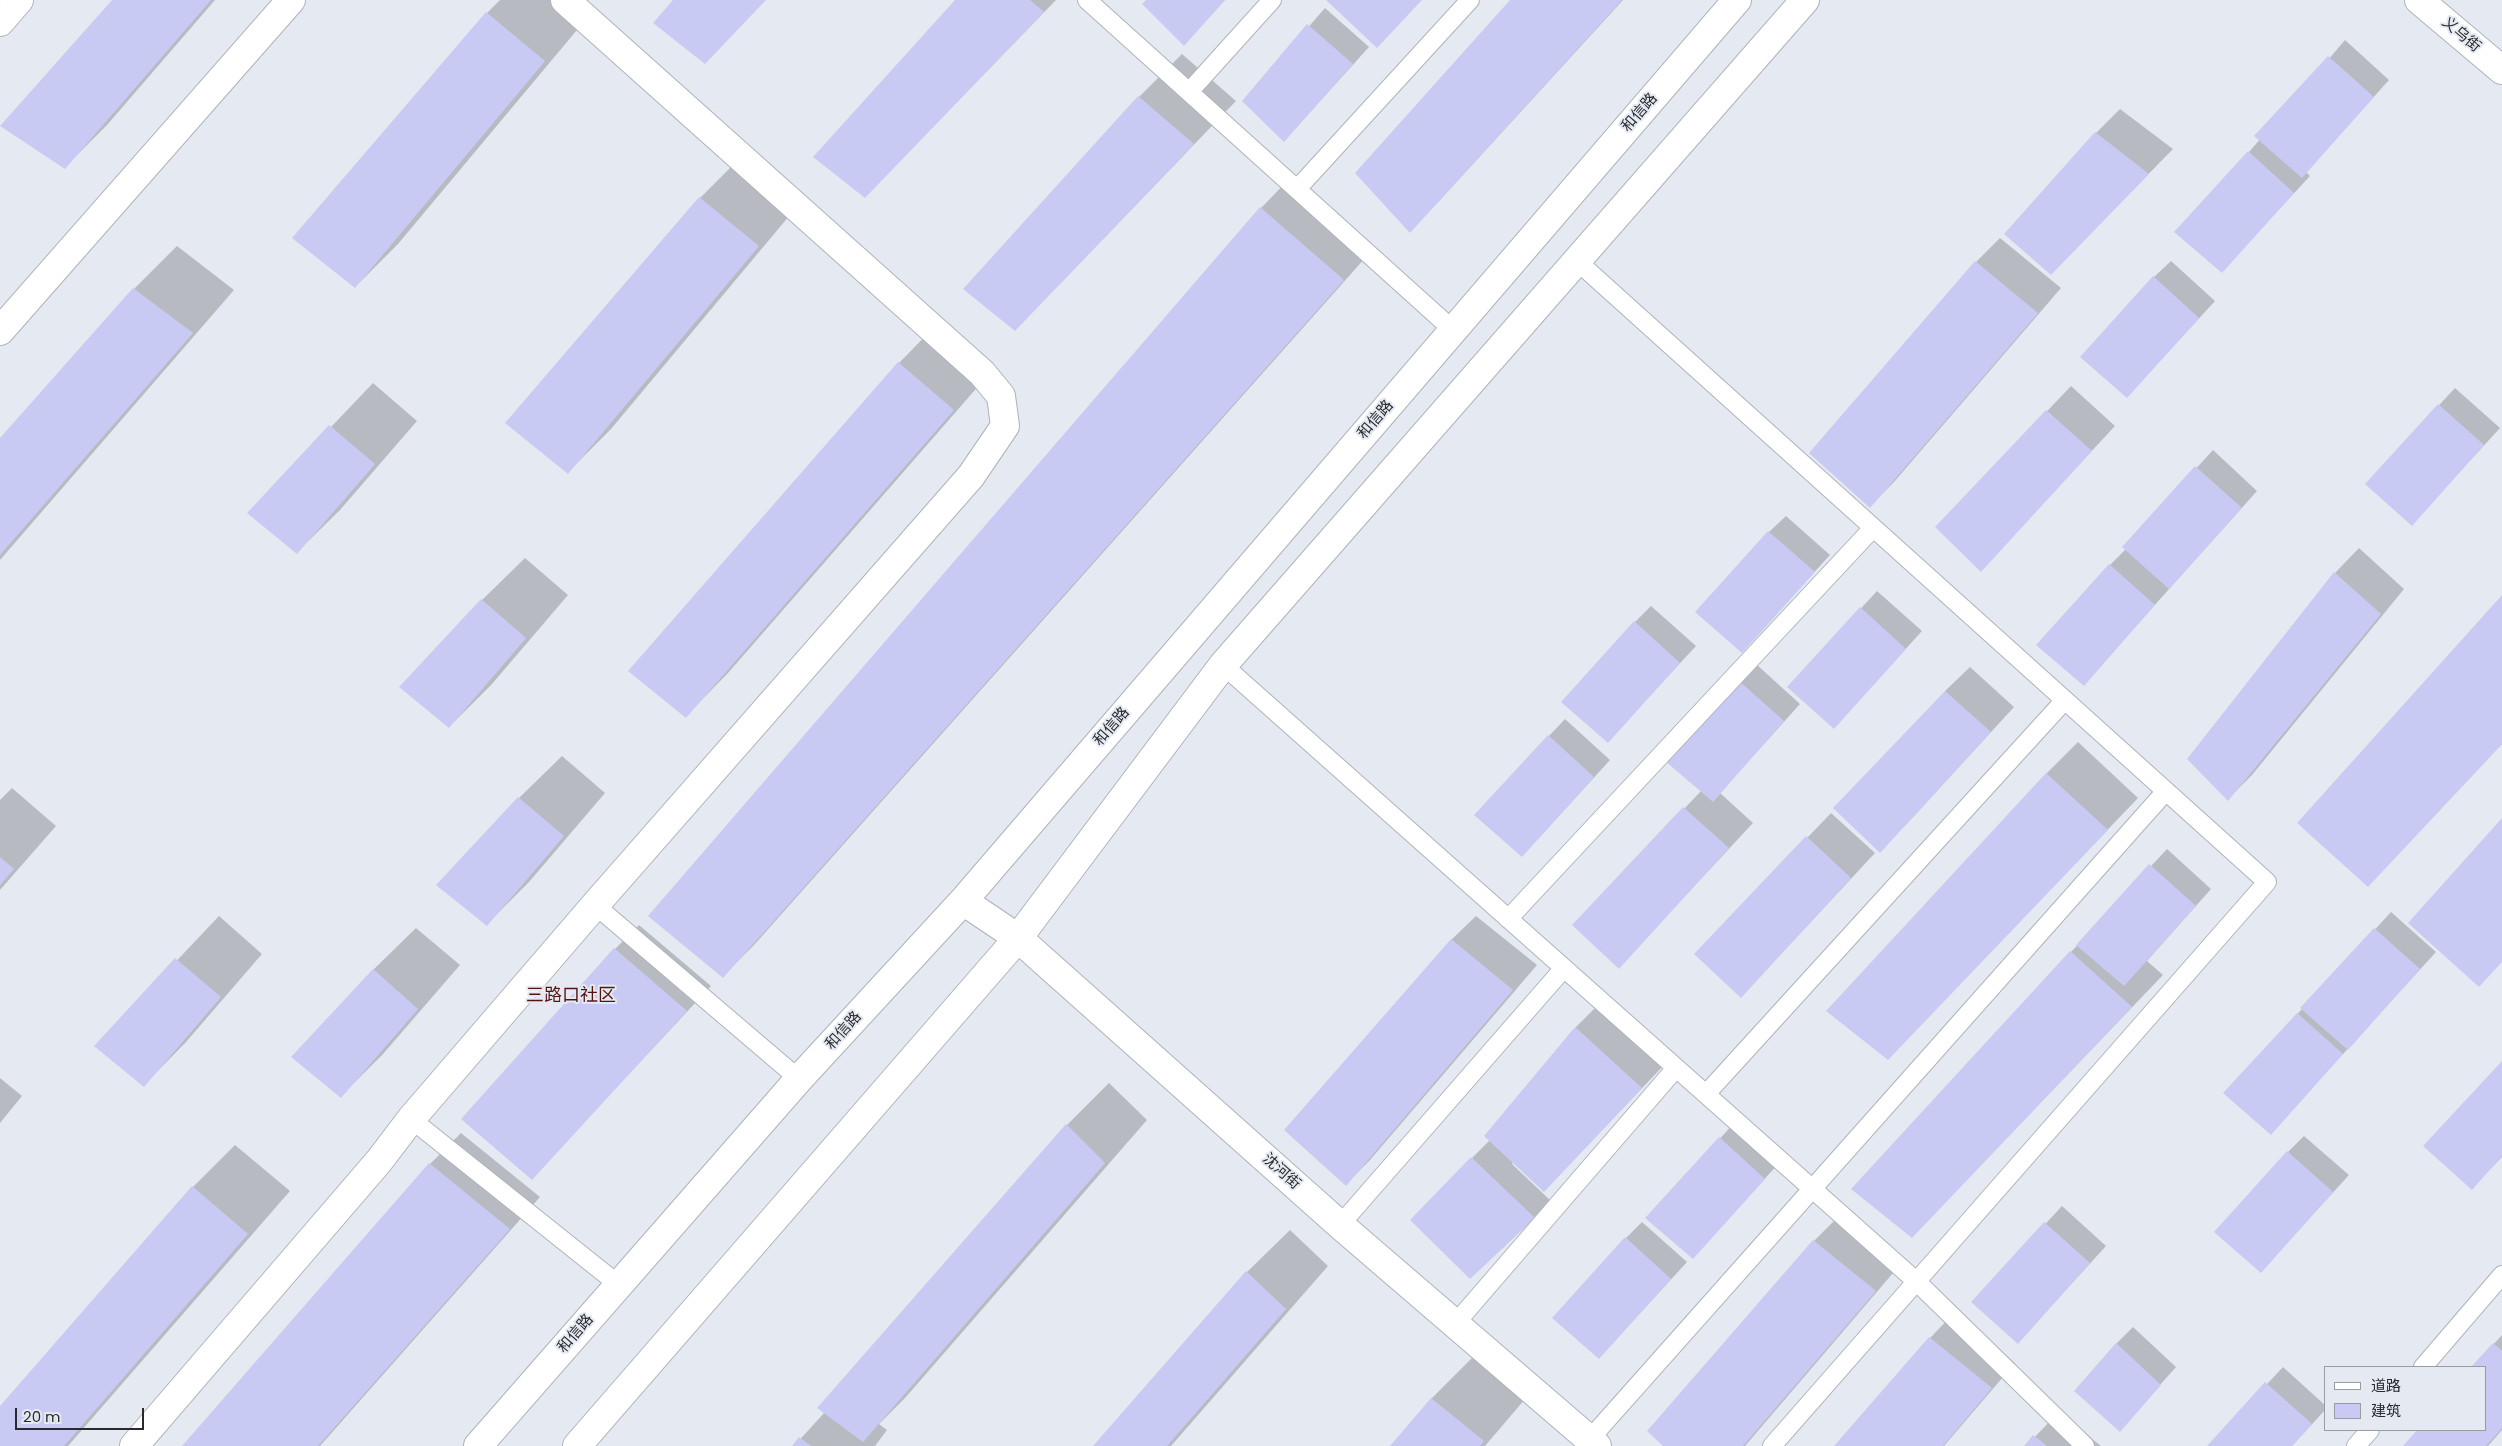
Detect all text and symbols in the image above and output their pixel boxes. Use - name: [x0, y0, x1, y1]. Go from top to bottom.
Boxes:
- street label: 义乌街: [2438, 14, 2484, 56]
- street label: 和信路: [1618, 90, 1662, 136]
- street label: 和信路: [1354, 397, 1398, 443]
- street label: 和信路: [1090, 704, 1134, 750]
- district label: 三路口社区: [526, 985, 616, 1007]
- street label: 和信路: [822, 1008, 866, 1054]
- street label: 沈河街: [1258, 1150, 1304, 1194]
- street label: 和信路: [554, 1311, 598, 1357]
- legend: [2324, 1366, 2487, 1431]
- text: 道路: [2371, 1375, 2401, 1396]
- scale bar: [18, 1398, 146, 1430]
- text: 建筑: [2371, 1400, 2401, 1421]
- text: 20 m: [23, 1406, 61, 1427]

